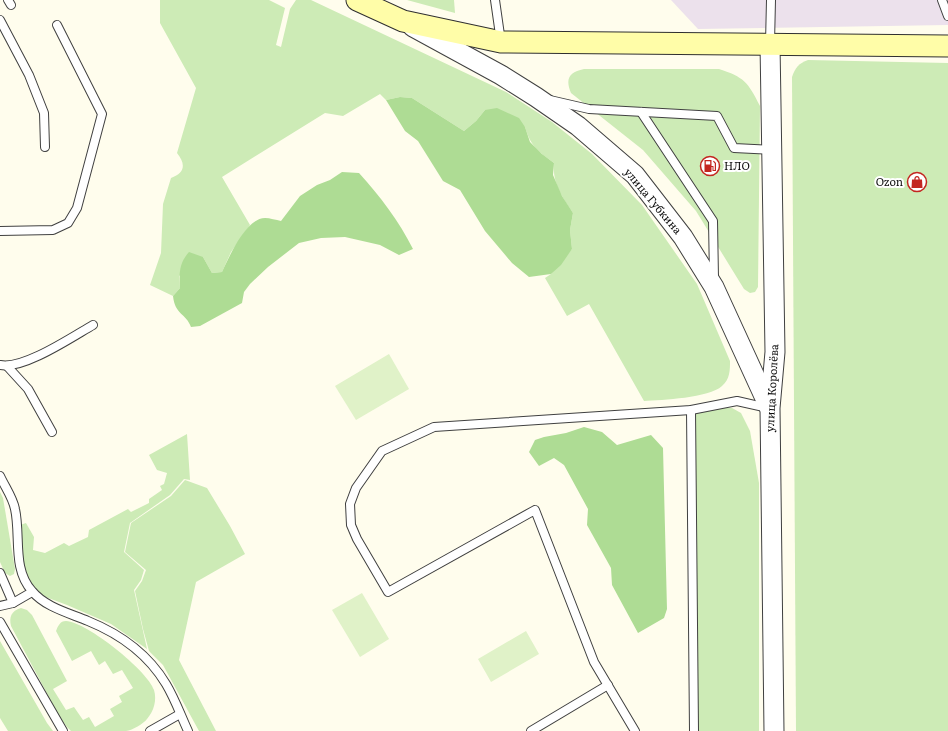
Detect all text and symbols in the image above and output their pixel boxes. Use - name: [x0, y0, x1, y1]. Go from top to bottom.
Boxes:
- fuel station icon: НЛО: [699, 155, 721, 177]
- place label: НЛО: [724, 157, 750, 173]
- street label: улица Губкина: [621, 164, 686, 237]
- shop icon: Ozon: [906, 171, 928, 193]
- place label: Ozon: [876, 173, 903, 189]
- street label: улица Королёва: [761, 344, 781, 432]

